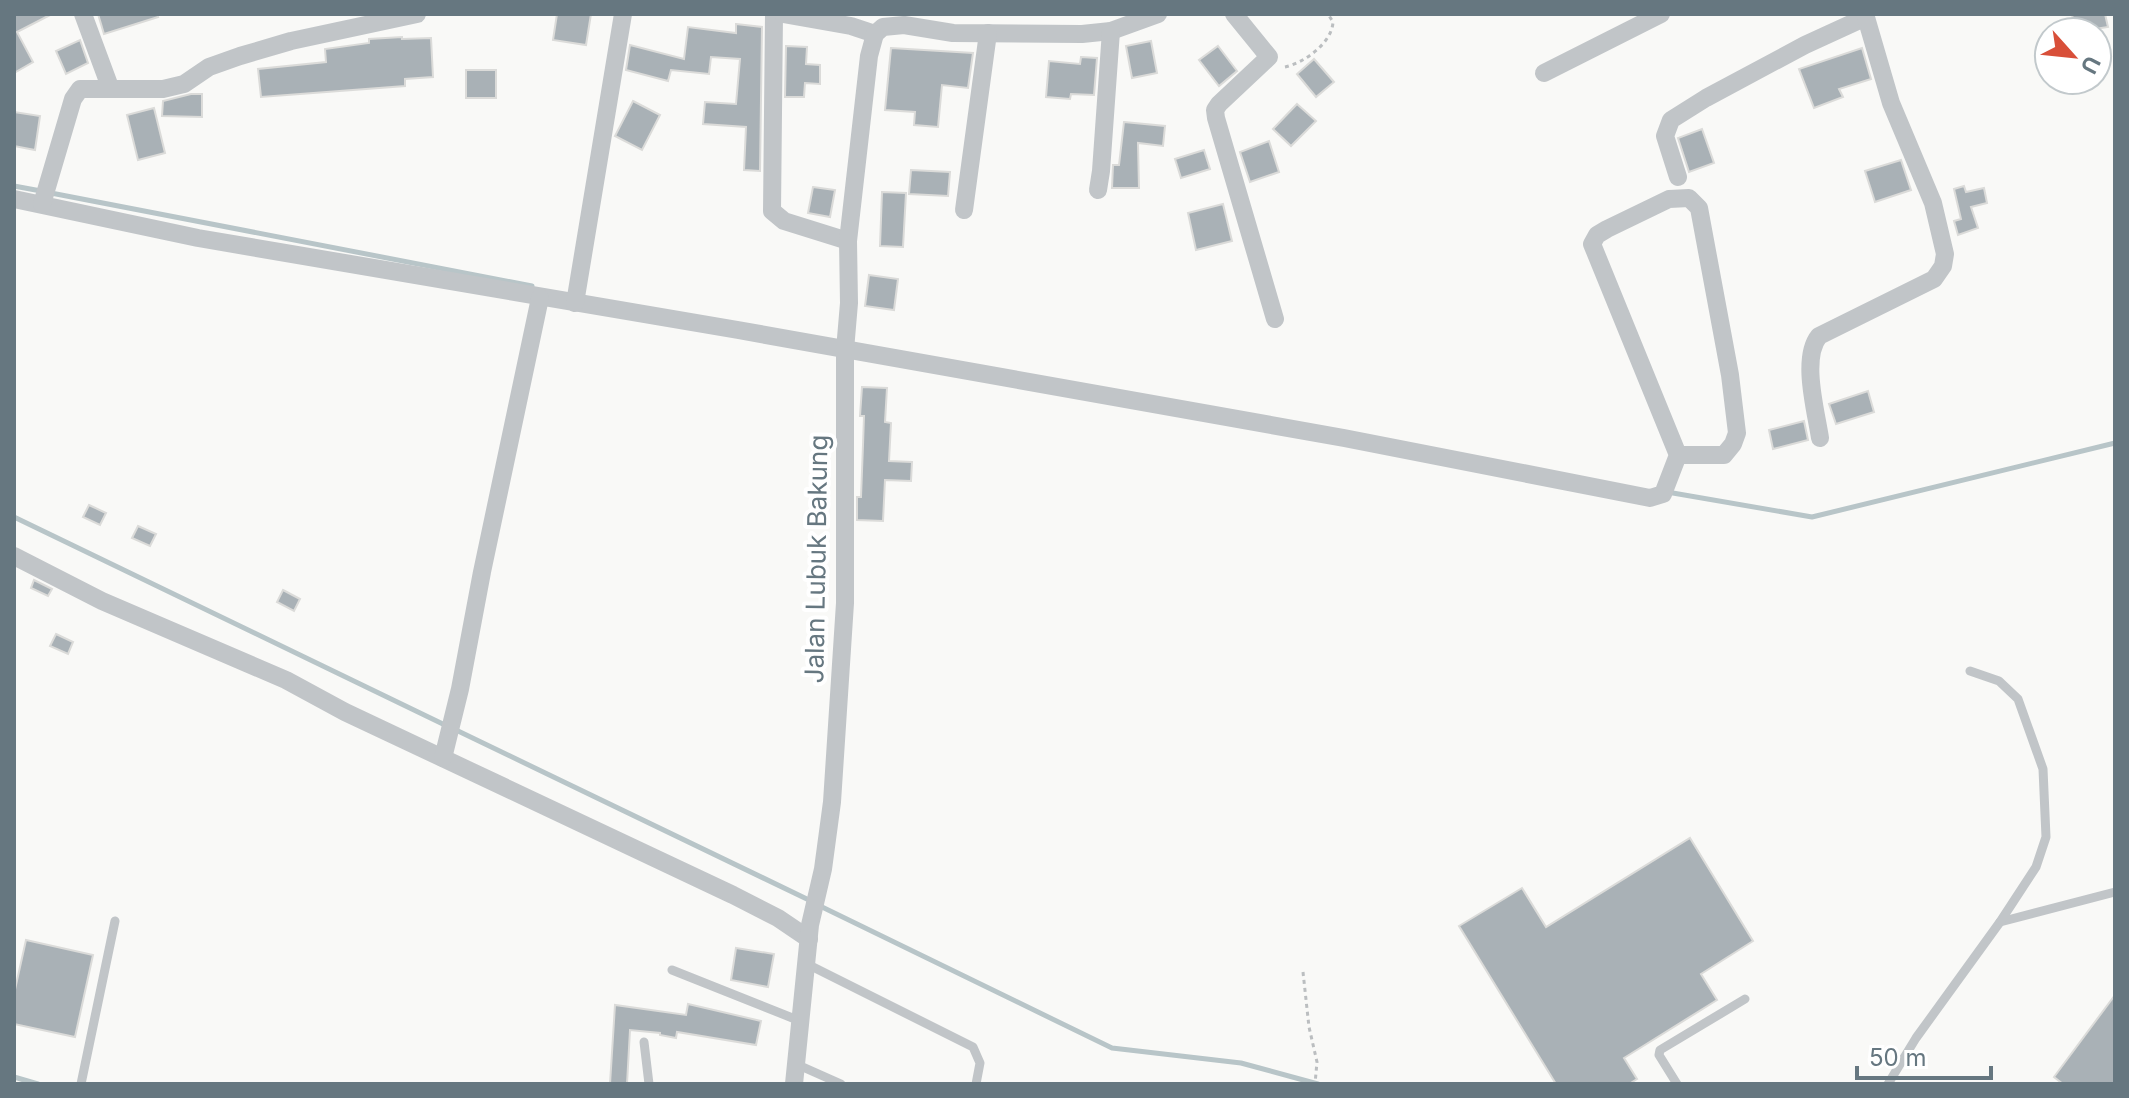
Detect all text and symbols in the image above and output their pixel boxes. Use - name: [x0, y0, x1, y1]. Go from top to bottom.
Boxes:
- north arrow: [2033, 16, 2113, 96]
- text: U: [2076, 52, 2106, 78]
- street label: Jalan Lubuk Bakung: [798, 434, 834, 684]
- scale bar: [1857, 1030, 1991, 1080]
- text: 50 m: [1869, 1043, 1927, 1072]

